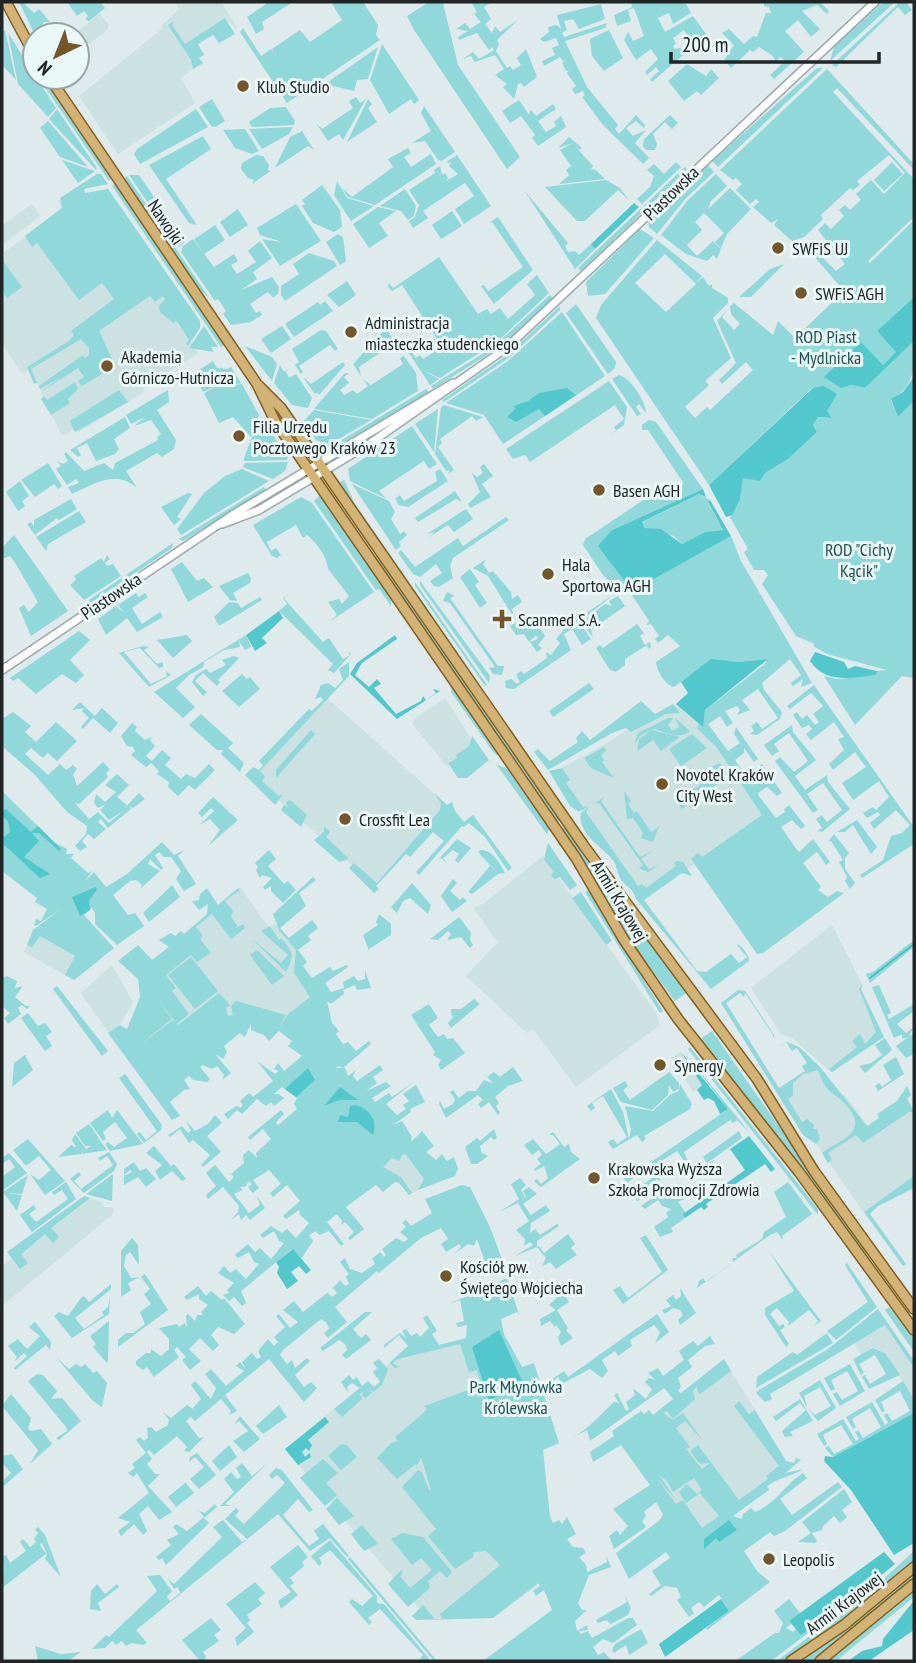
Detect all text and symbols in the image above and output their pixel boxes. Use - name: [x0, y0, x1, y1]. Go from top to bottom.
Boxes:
- north arrow: [21, 21, 91, 91]
- scale bar: [671, 21, 879, 65]
- text: 200 m: [682, 31, 728, 58]
- text: N: [32, 56, 56, 81]
- place label: Klub Studio: [257, 75, 330, 98]
- marker: Klub Studio: [235, 78, 251, 94]
- street label: Piastowska: [638, 161, 704, 225]
- street label: Nawojki: [143, 195, 189, 249]
- place label: SWFiS UJ: [792, 237, 848, 260]
- marker: SWFiS UJ: [770, 240, 786, 256]
- place label: SWFiS AGH: [815, 282, 884, 305]
- marker: SWFiS AGH: [793, 285, 809, 301]
- place label: Administracja miasteczka studenckiego: [365, 311, 519, 355]
- marker: Administracja miasteczka studenckiego: [343, 324, 359, 340]
- park label: ROD Piast - Mydlnicka: [791, 325, 861, 369]
- place label: Akademia Górniczo-Hutnicza: [121, 345, 234, 389]
- marker: Akademia Górniczo-Hutnicza: [99, 358, 115, 374]
- place label: Filia Urzędu Pocztowego Kraków 23: [253, 415, 396, 459]
- marker: Filia Urzędu Pocztowego Kraków 23: [231, 428, 247, 444]
- place label: Basen AGH: [613, 479, 680, 502]
- marker: Basen AGH: [591, 482, 607, 498]
- park label: ROD "Cichy Kącik": [825, 538, 893, 582]
- place label: Hala Sportowa AGH: [562, 553, 651, 597]
- marker: Hala Sportowa AGH: [540, 566, 556, 582]
- street label: Piastowska: [76, 567, 146, 625]
- place label: Scanmed S.A.: [518, 608, 601, 631]
- marker: Scanmed S.A.: [492, 609, 512, 629]
- place label: Novotel Kraków City West: [676, 763, 774, 807]
- marker: Novotel Kraków City West: [654, 776, 670, 792]
- place label: Crossfit Lea: [359, 808, 430, 831]
- marker: Crossfit Lea: [337, 811, 353, 827]
- street label: Armii Krajowej: [587, 856, 653, 946]
- place label: Synergy: [674, 1054, 724, 1077]
- marker: Synergy: [652, 1057, 668, 1073]
- place label: Krakowska Wyższa Szkoła Promocji Zdrowia: [608, 1157, 760, 1201]
- marker: Krakowska Wyższa Szkoła Promocji Zdrowia: [586, 1170, 602, 1186]
- place label: Kościół pw. Świętego Wojciecha: [460, 1255, 583, 1299]
- marker: Kościół pw. Świętego Wojciecha: [438, 1268, 454, 1284]
- park label: Park Młynówka Królewska: [470, 1375, 562, 1419]
- place label: Leopolis: [783, 1548, 835, 1571]
- marker: Leopolis: [761, 1551, 777, 1567]
- street label: Armii Krajowej: [801, 1567, 887, 1639]

